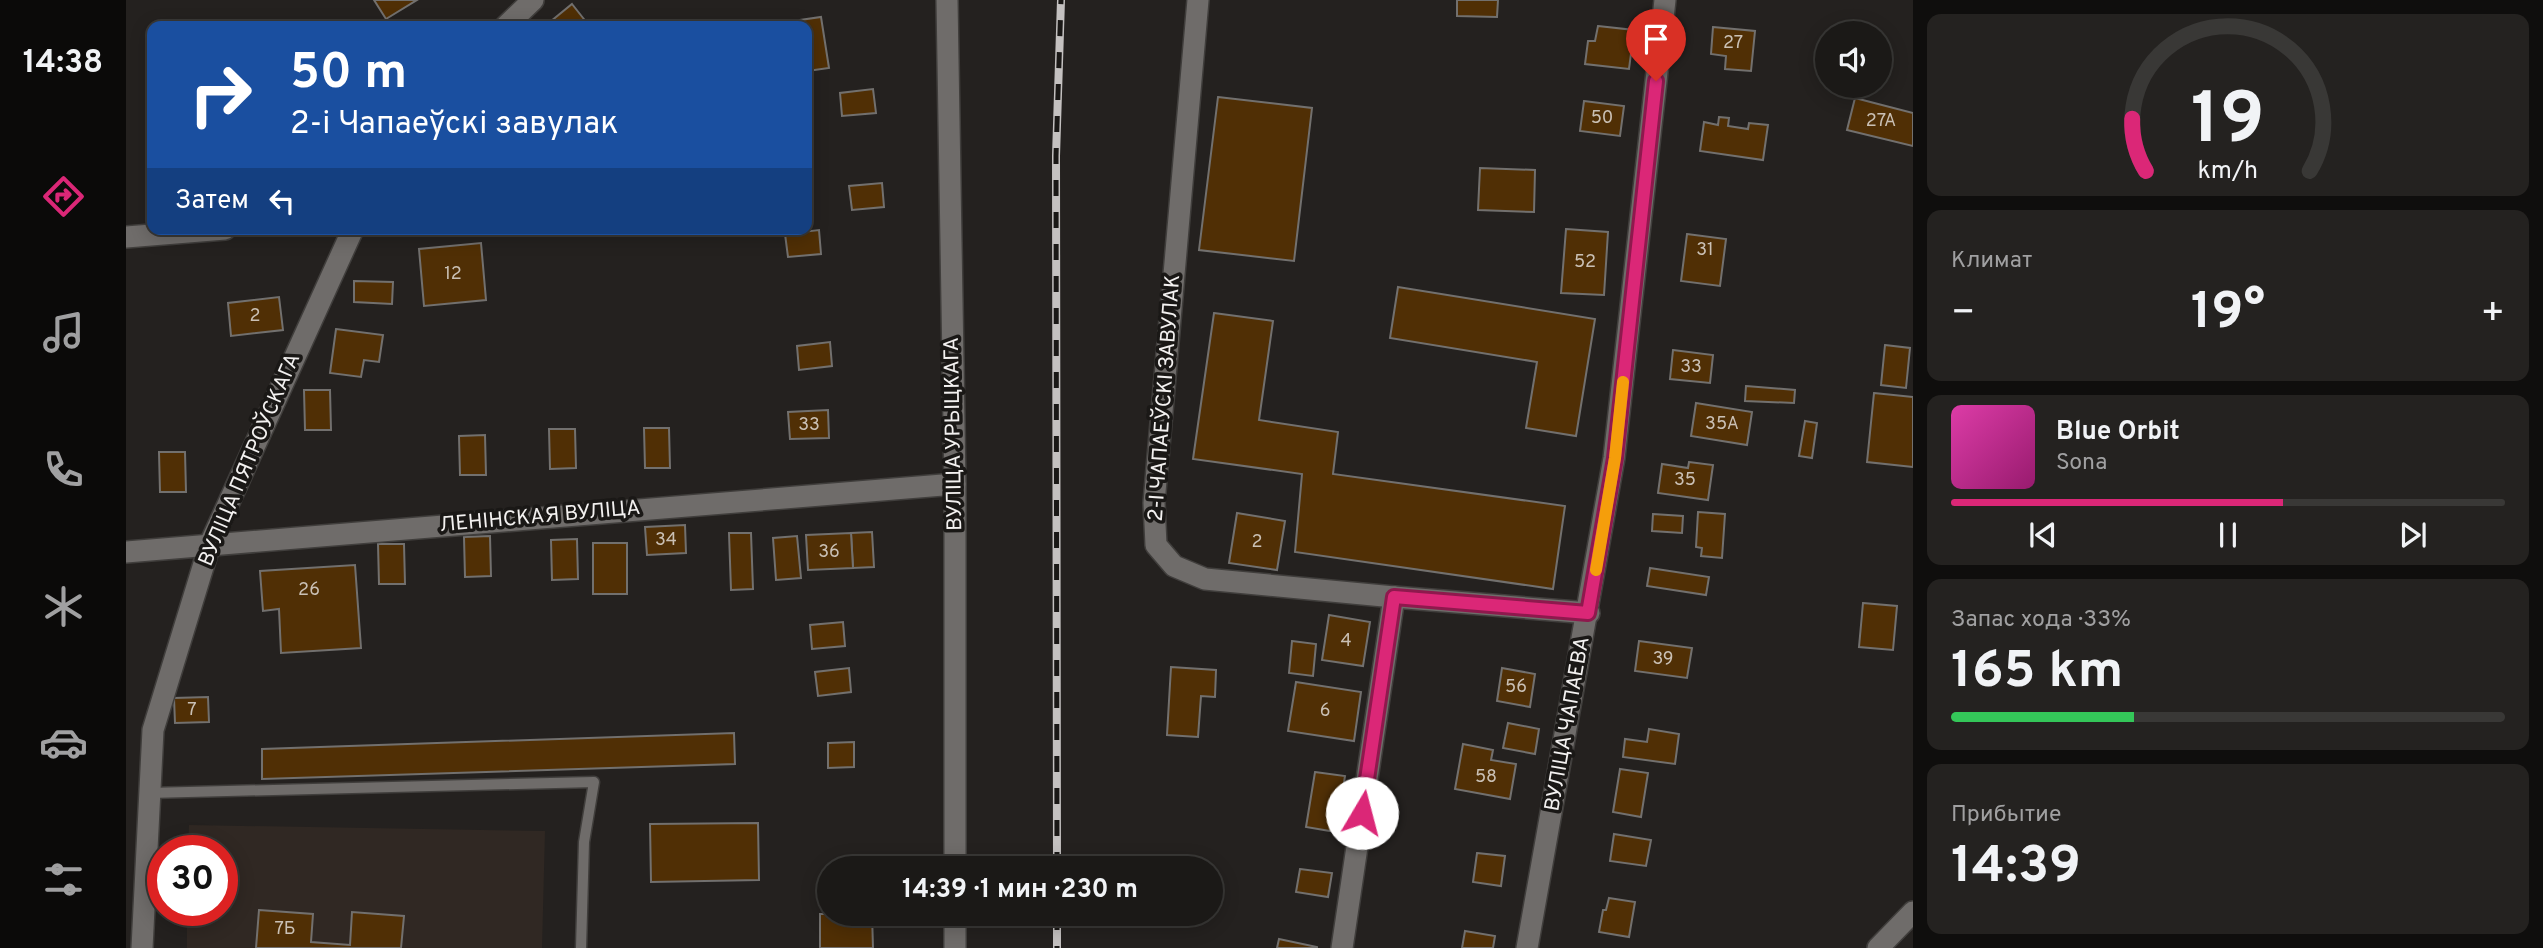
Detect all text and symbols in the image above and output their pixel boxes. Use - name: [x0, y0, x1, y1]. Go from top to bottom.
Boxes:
- pin: [1626, 9, 1686, 81]
- icon: arrive: [1637, 20, 1675, 58]
- map controls: [1815, 21, 1892, 98]
- button: sound: [1815, 21, 1892, 98]
- house number: 27: [1723, 32, 1743, 55]
- text: 14:38: [23, 44, 103, 84]
- text: 50 m: [290, 44, 407, 106]
- icon: right: [175, 49, 266, 140]
- text: 19: [2191, 77, 2265, 169]
- text: 2-і Чапаеўскі завулак: [290, 105, 618, 145]
- house number: 50: [1591, 107, 1613, 130]
- house number: 27А: [1866, 110, 1896, 133]
- text: km/h: [2198, 156, 2258, 188]
- icon: directions: [39, 172, 88, 221]
- icon: left: [263, 182, 301, 220]
- text: Затем: [175, 185, 249, 218]
- house number: 31: [1696, 239, 1714, 262]
- text: Климат: [1951, 247, 2032, 276]
- house number: 52: [1574, 251, 1596, 274]
- house number: 12: [444, 263, 462, 286]
- street label: 2-І ЧАПАЕЎСКІ ЗАВУЛАК: [1142, 274, 1187, 522]
- text: 19°: [2191, 281, 2265, 347]
- text: −: [1951, 290, 1976, 339]
- text: +: [2480, 290, 2505, 339]
- house number: 2: [249, 305, 261, 328]
- icon: music: [39, 308, 88, 357]
- street label: ВУЛІЦА УРЫЦКАГА: [939, 337, 969, 531]
- street label: ВУЛІЦА ПЯТРОЎСКАГА: [192, 349, 307, 571]
- house number: 33: [1680, 356, 1702, 379]
- house number: 35А: [1705, 413, 1739, 436]
- house number: 33: [798, 414, 820, 437]
- text: Blue Orbit: [2056, 416, 2180, 449]
- icon: phone: [39, 445, 88, 494]
- text: Sona: [2056, 449, 2107, 478]
- house number: 35: [1674, 469, 1696, 492]
- street label: ЛЕНІНСКАЯ ВУЛІЦА: [438, 495, 642, 539]
- icon: previous: [2024, 516, 2062, 554]
- icon: pause: [2209, 516, 2247, 554]
- icon: next: [2394, 516, 2432, 554]
- house number: 34: [655, 529, 677, 552]
- house number: 2: [1251, 531, 1263, 554]
- house number: 36: [818, 541, 840, 564]
- house number: 26: [298, 579, 320, 602]
- icon: climate: [39, 582, 88, 631]
- text: Запас хода · 33%: [1951, 606, 2131, 635]
- house number: 4: [1340, 630, 1352, 653]
- street label: ВУЛІЦА ЧАПАЕВА: [1539, 635, 1597, 813]
- text: 165 km: [1951, 640, 2123, 706]
- house number: 39: [1652, 648, 1674, 671]
- house number: 56: [1505, 676, 1527, 699]
- house number: 7: [187, 699, 197, 722]
- house number: 6: [1320, 700, 1330, 723]
- icon: car: [39, 718, 88, 767]
- house number: 58: [1475, 766, 1497, 789]
- position arrow: [1325, 776, 1399, 850]
- text: Прибытие: [1951, 801, 2061, 830]
- speed limit sign: 30: [147, 835, 238, 926]
- text: 14:39: [1951, 835, 2081, 901]
- icon: filters: [39, 855, 88, 904]
- text: 14:39 · 1 мин · 230 m: [902, 874, 1138, 907]
- house number: 7Б: [274, 918, 296, 941]

